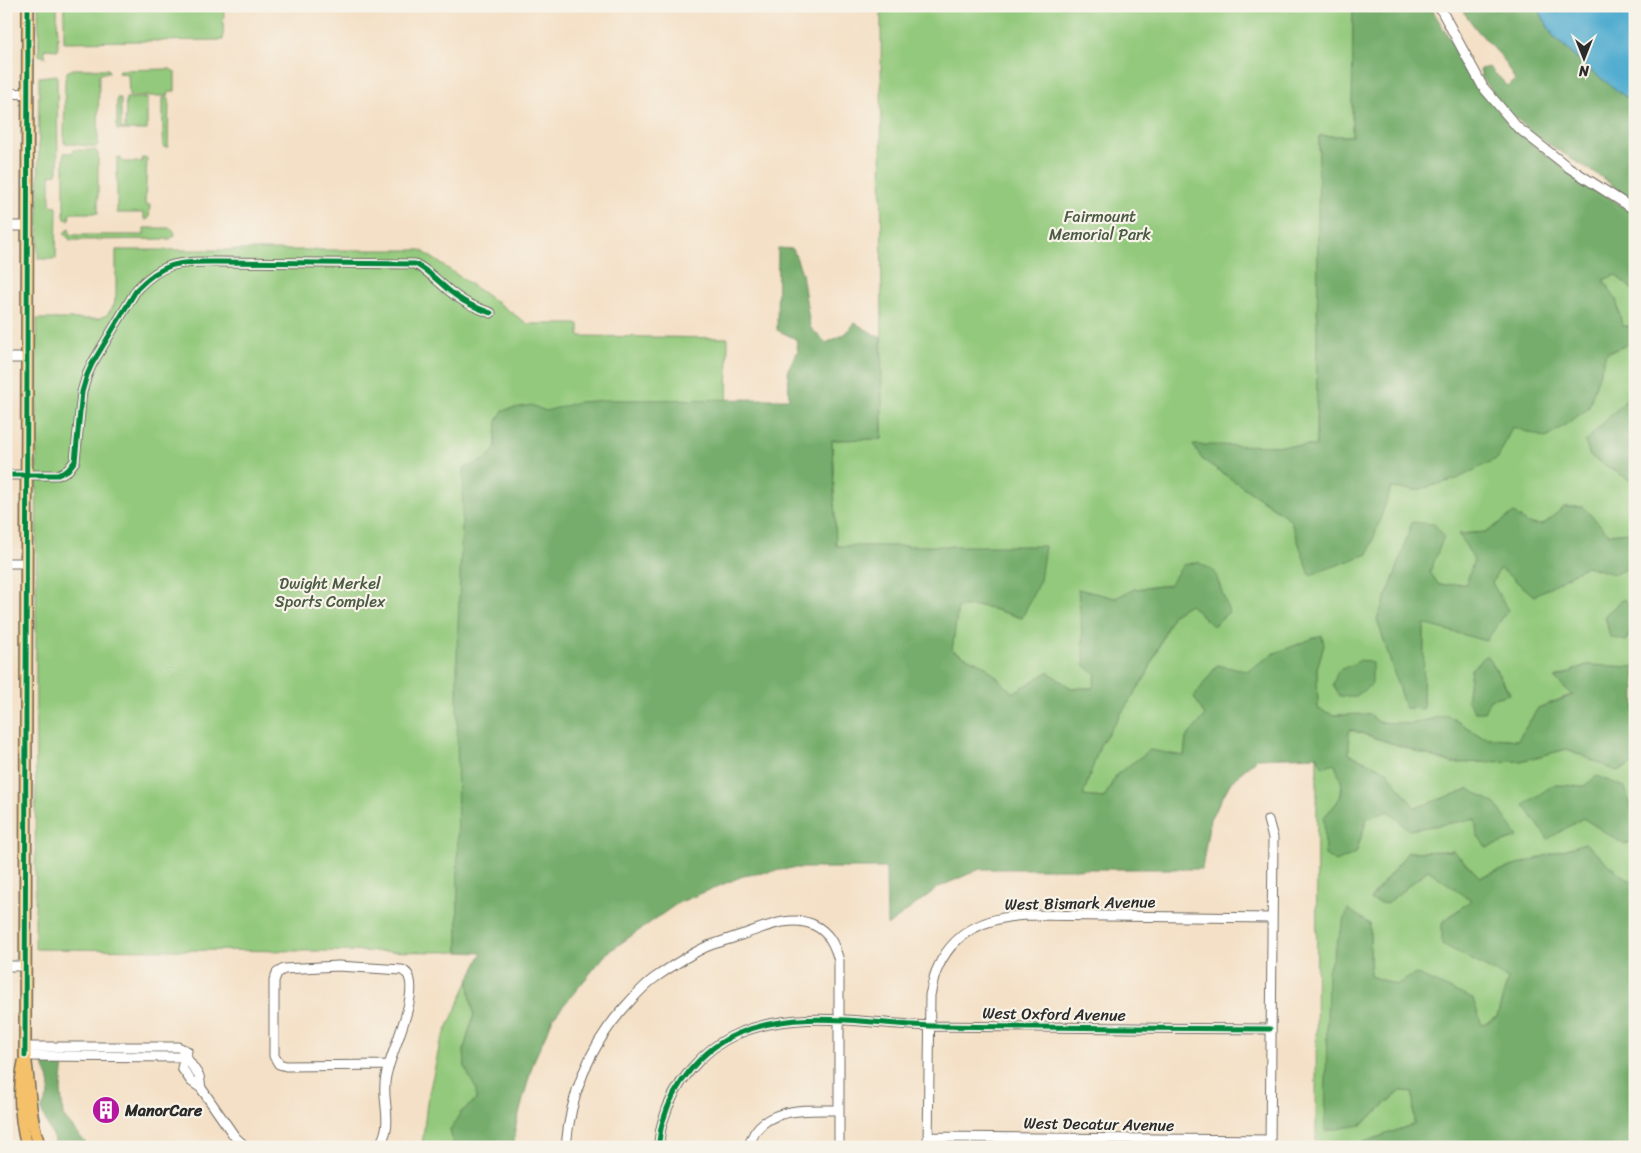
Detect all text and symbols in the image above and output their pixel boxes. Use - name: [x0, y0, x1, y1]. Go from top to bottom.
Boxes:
- north arrow: [1558, 32, 1608, 82]
- text: N: [1579, 58, 1590, 83]
- park label: Fairmount Memorial Park: [1049, 202, 1152, 249]
- park label: Dwight Merkel Sports Complex: [275, 569, 386, 616]
- street label: West Bismark Avenue: [1004, 887, 1156, 919]
- street label: West Oxford Avenue: [982, 998, 1126, 1030]
- building icon: ManorCare: [91, 1095, 121, 1125]
- place label: ManorCare: [124, 1096, 203, 1125]
- street label: West Decatur Avenue: [1023, 1108, 1175, 1140]

